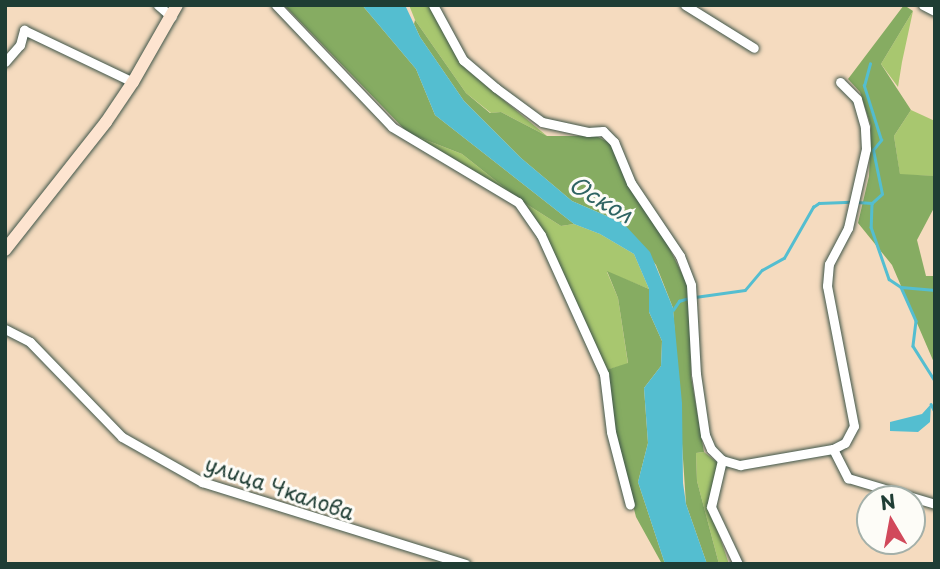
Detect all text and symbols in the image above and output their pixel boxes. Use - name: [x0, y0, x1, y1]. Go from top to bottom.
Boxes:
- water label: Оскол: [564, 170, 638, 228]
- street label: улица Чкалова: [202, 449, 358, 525]
- north arrow: [856, 485, 926, 555]
- text: N: [878, 486, 898, 516]

